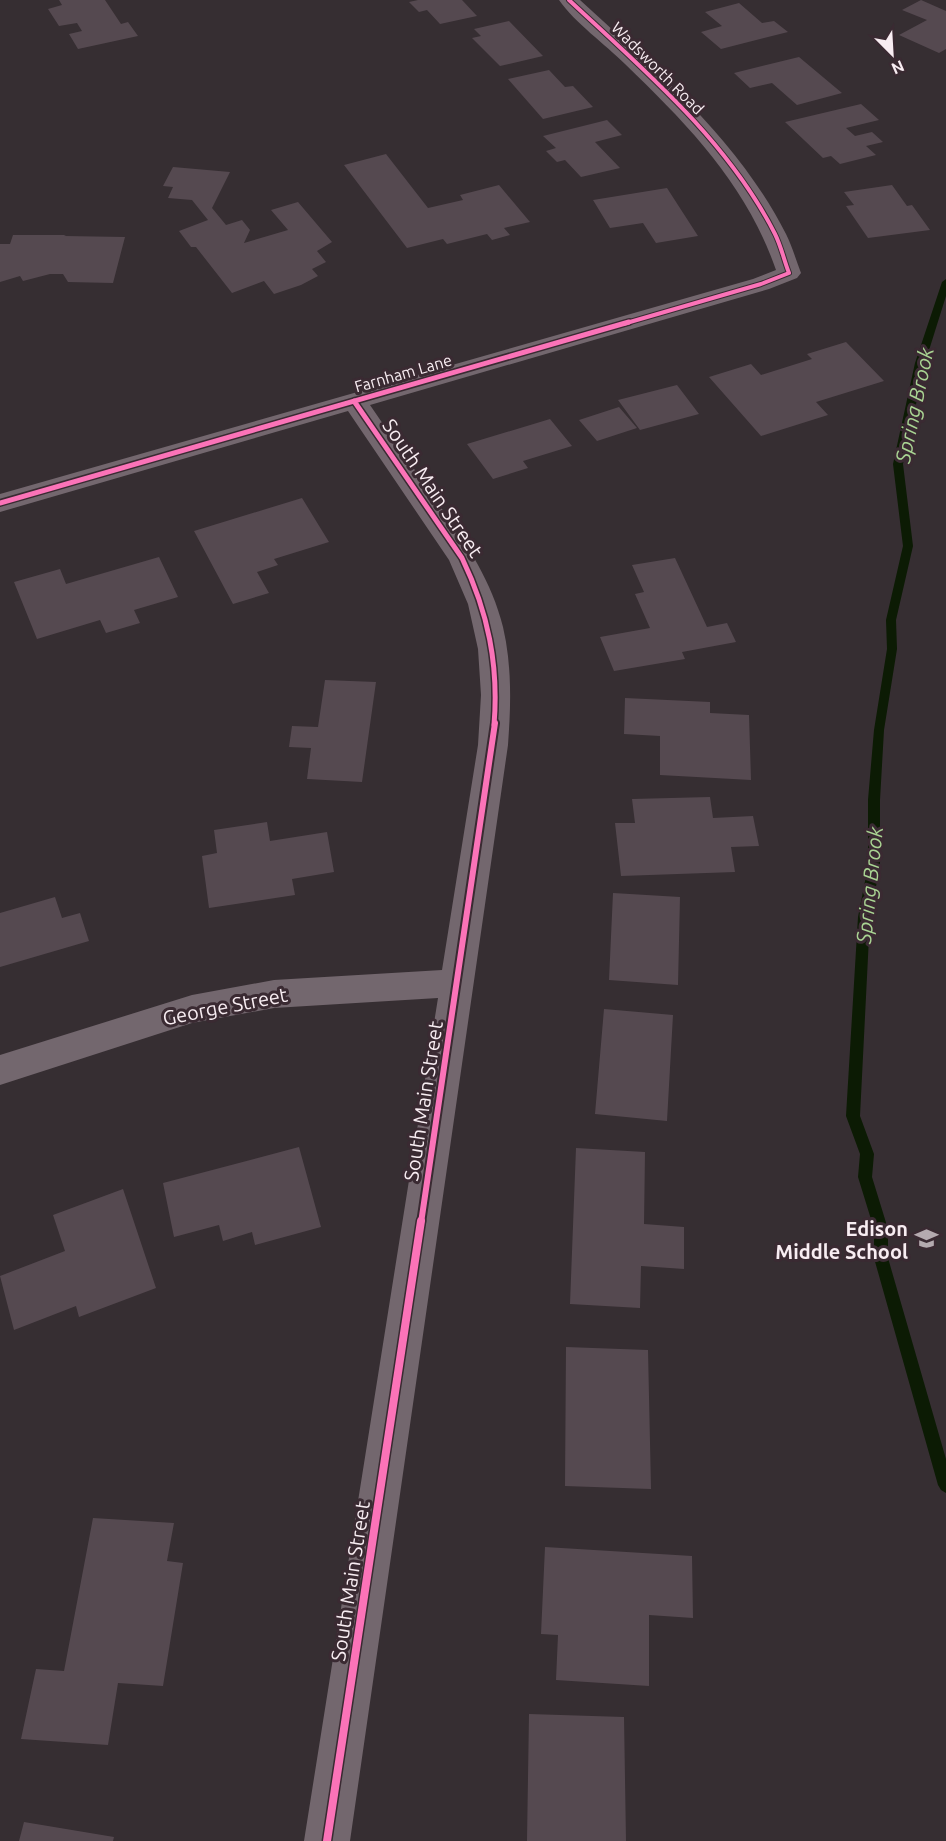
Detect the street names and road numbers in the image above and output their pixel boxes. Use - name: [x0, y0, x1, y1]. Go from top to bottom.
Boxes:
- street label: Wadsworth Road: [608, 18, 708, 118]
- street label: Farnham Lane: [352, 351, 454, 395]
- street label: South Main Street: [378, 414, 488, 562]
- street label: George Street: [161, 983, 289, 1029]
- street label: South Main Street: [399, 1019, 447, 1183]
- street label: South Main Street: [326, 1499, 374, 1663]

